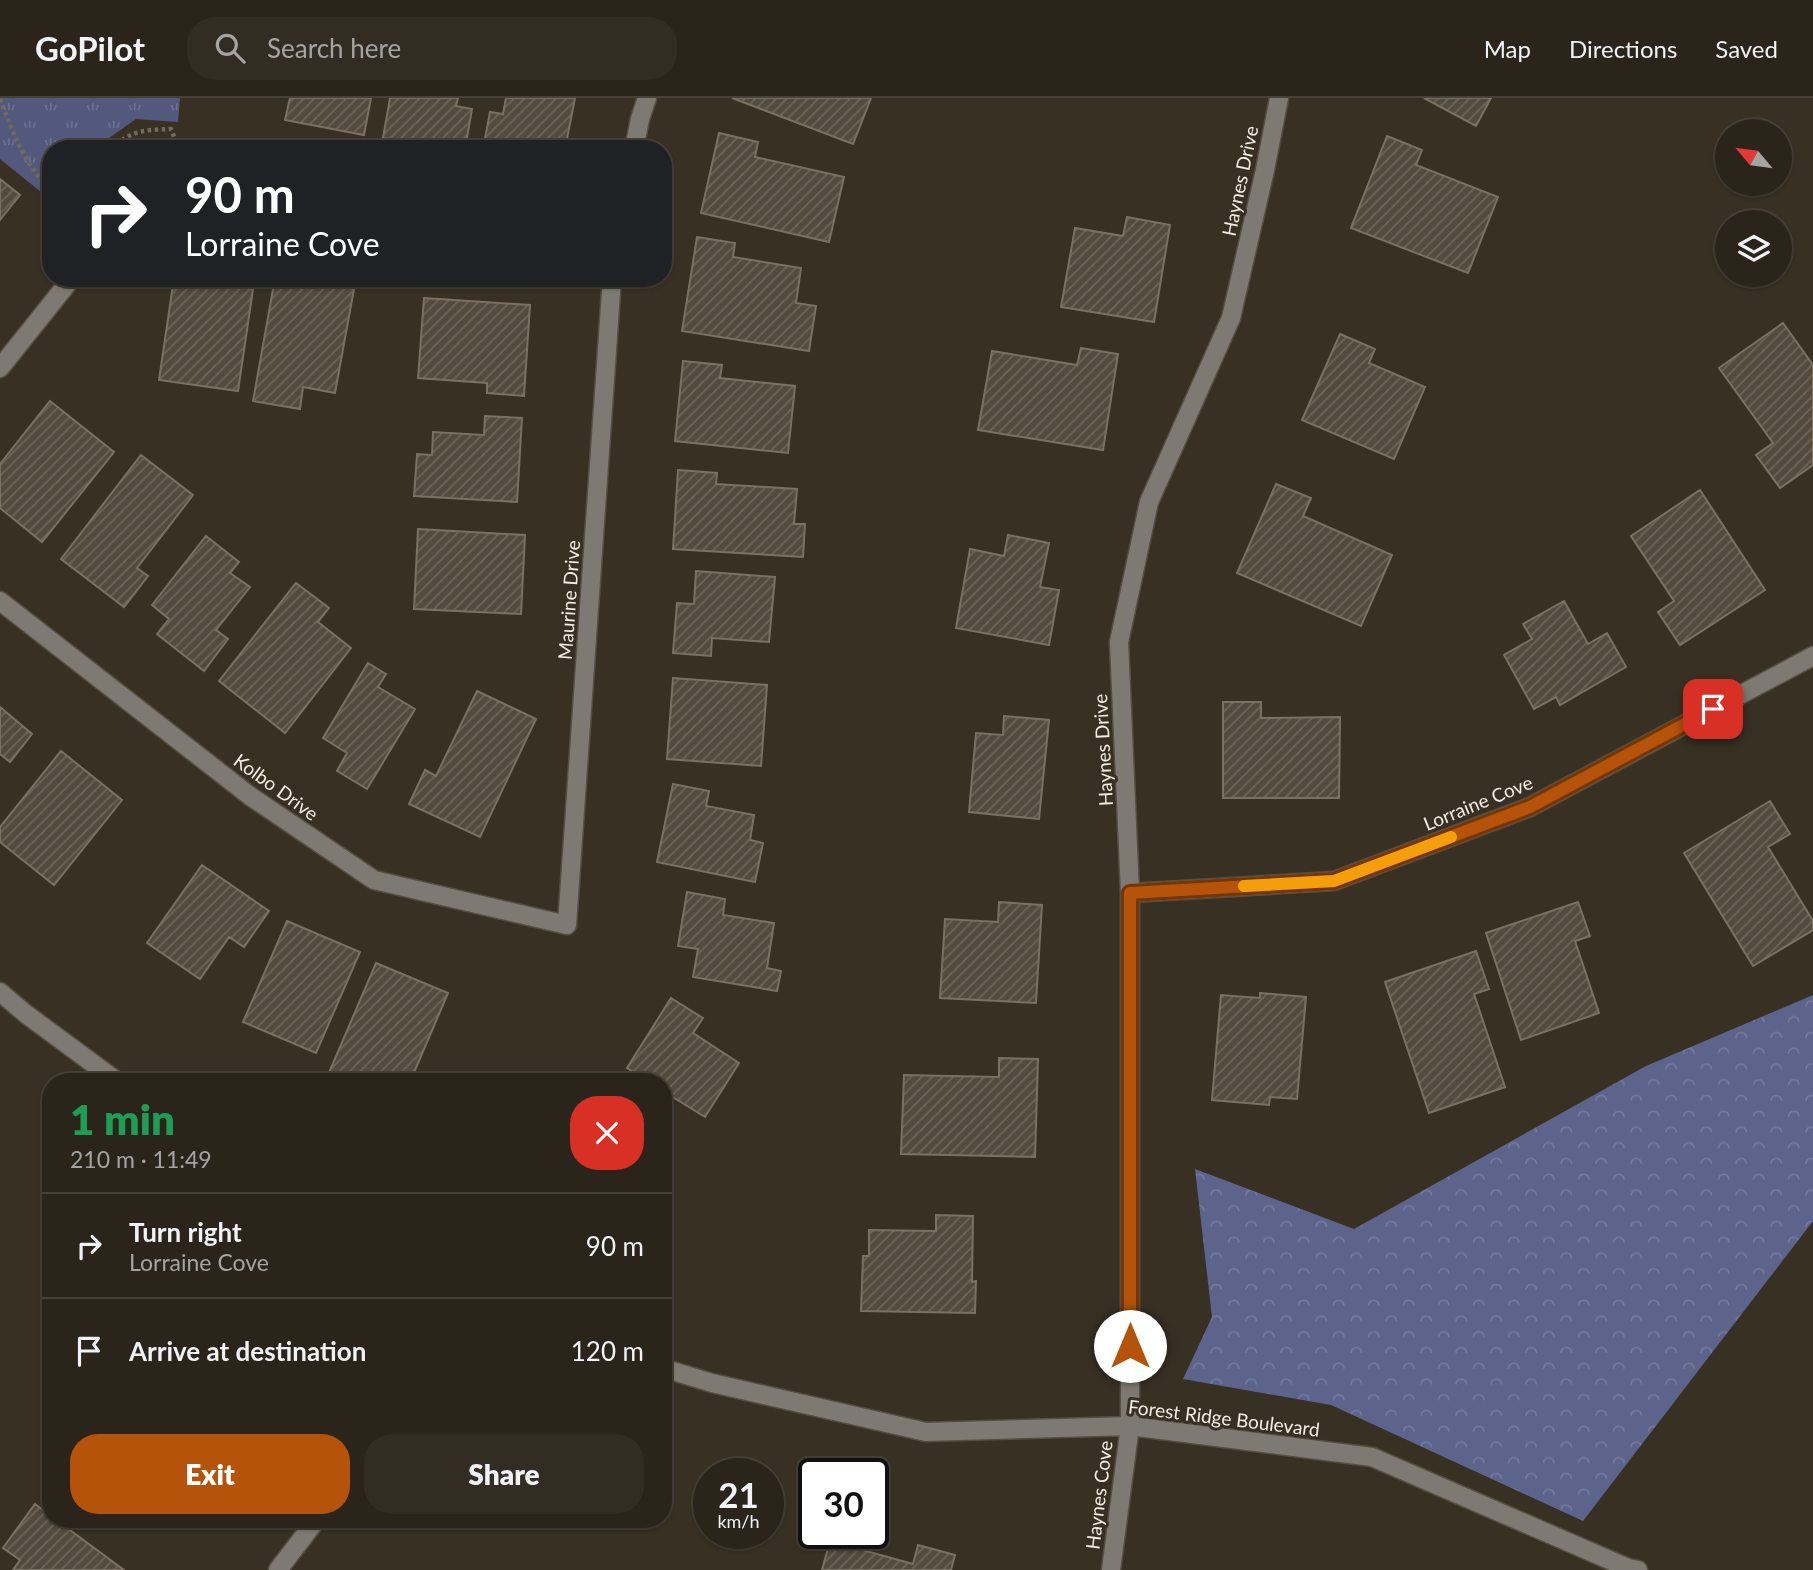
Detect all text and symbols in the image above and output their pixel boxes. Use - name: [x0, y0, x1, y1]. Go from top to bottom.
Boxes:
- search box: [187, 17, 677, 80]
- text: GoPilot: [35, 28, 145, 68]
- icon: search: [211, 29, 249, 67]
- text: Search here: [267, 32, 401, 64]
- text: Map: [1484, 34, 1531, 63]
- text: Directions: [1569, 34, 1677, 63]
- text: Saved: [1715, 34, 1778, 63]
- north arrow: [1715, 119, 1792, 196]
- map controls: [1715, 119, 1792, 287]
- street label: Haynes Drive: [1217, 124, 1262, 238]
- text: 90 m: [185, 165, 295, 223]
- icon: right: [70, 168, 161, 259]
- button: layers: [1715, 210, 1792, 287]
- text: Lorraine Cove: [185, 224, 380, 263]
- street label: Maurine Drive: [553, 539, 584, 660]
- pin: [1683, 679, 1743, 739]
- icon: arrive: [1694, 690, 1732, 728]
- street label: Haynes Drive: [1088, 693, 1117, 807]
- street label: Kolbo Drive: [230, 748, 323, 825]
- street label: Lorraine Cove: [1420, 770, 1536, 835]
- text: 1 min: [70, 1094, 175, 1144]
- button: close: [570, 1096, 644, 1170]
- text: 210 m · 11:49: [70, 1145, 212, 1173]
- text: Turn right: [129, 1216, 242, 1248]
- icon: right: [70, 1227, 108, 1265]
- text: 90 m: [586, 1230, 644, 1262]
- text: Lorraine Cove: [129, 1248, 269, 1276]
- position arrow: [1093, 1309, 1167, 1383]
- icon: arrive: [70, 1332, 108, 1370]
- text: Arrive at destination: [129, 1335, 366, 1367]
- text: 120 m: [571, 1335, 644, 1367]
- street label: Forest Ridge Boulevard: [1127, 1394, 1321, 1441]
- button: Exit: [70, 1434, 350, 1514]
- button: Share: [364, 1434, 644, 1514]
- street label: Haynes Cove: [1080, 1439, 1117, 1551]
- speed limit sign: 30: [798, 1458, 889, 1549]
- text: 21: [718, 1473, 759, 1515]
- text: km/h: [717, 1510, 760, 1532]

